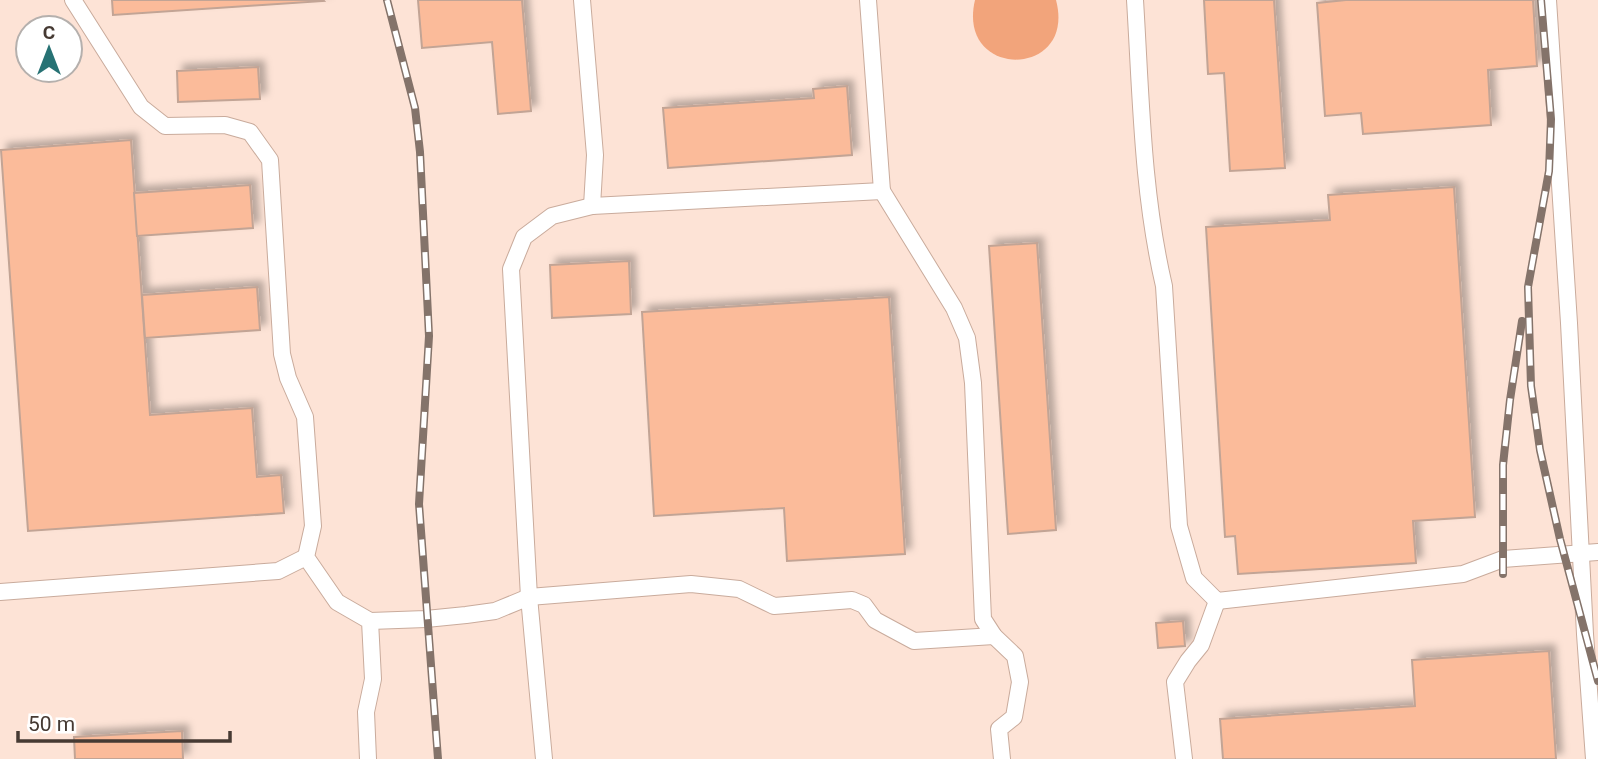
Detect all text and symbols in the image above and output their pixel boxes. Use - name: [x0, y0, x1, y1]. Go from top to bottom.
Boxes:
- north arrow: [14, 14, 84, 84]
- text: С: [43, 21, 55, 44]
- scale bar: [18, 700, 229, 744]
- text: 50 m: [28, 712, 75, 736]

